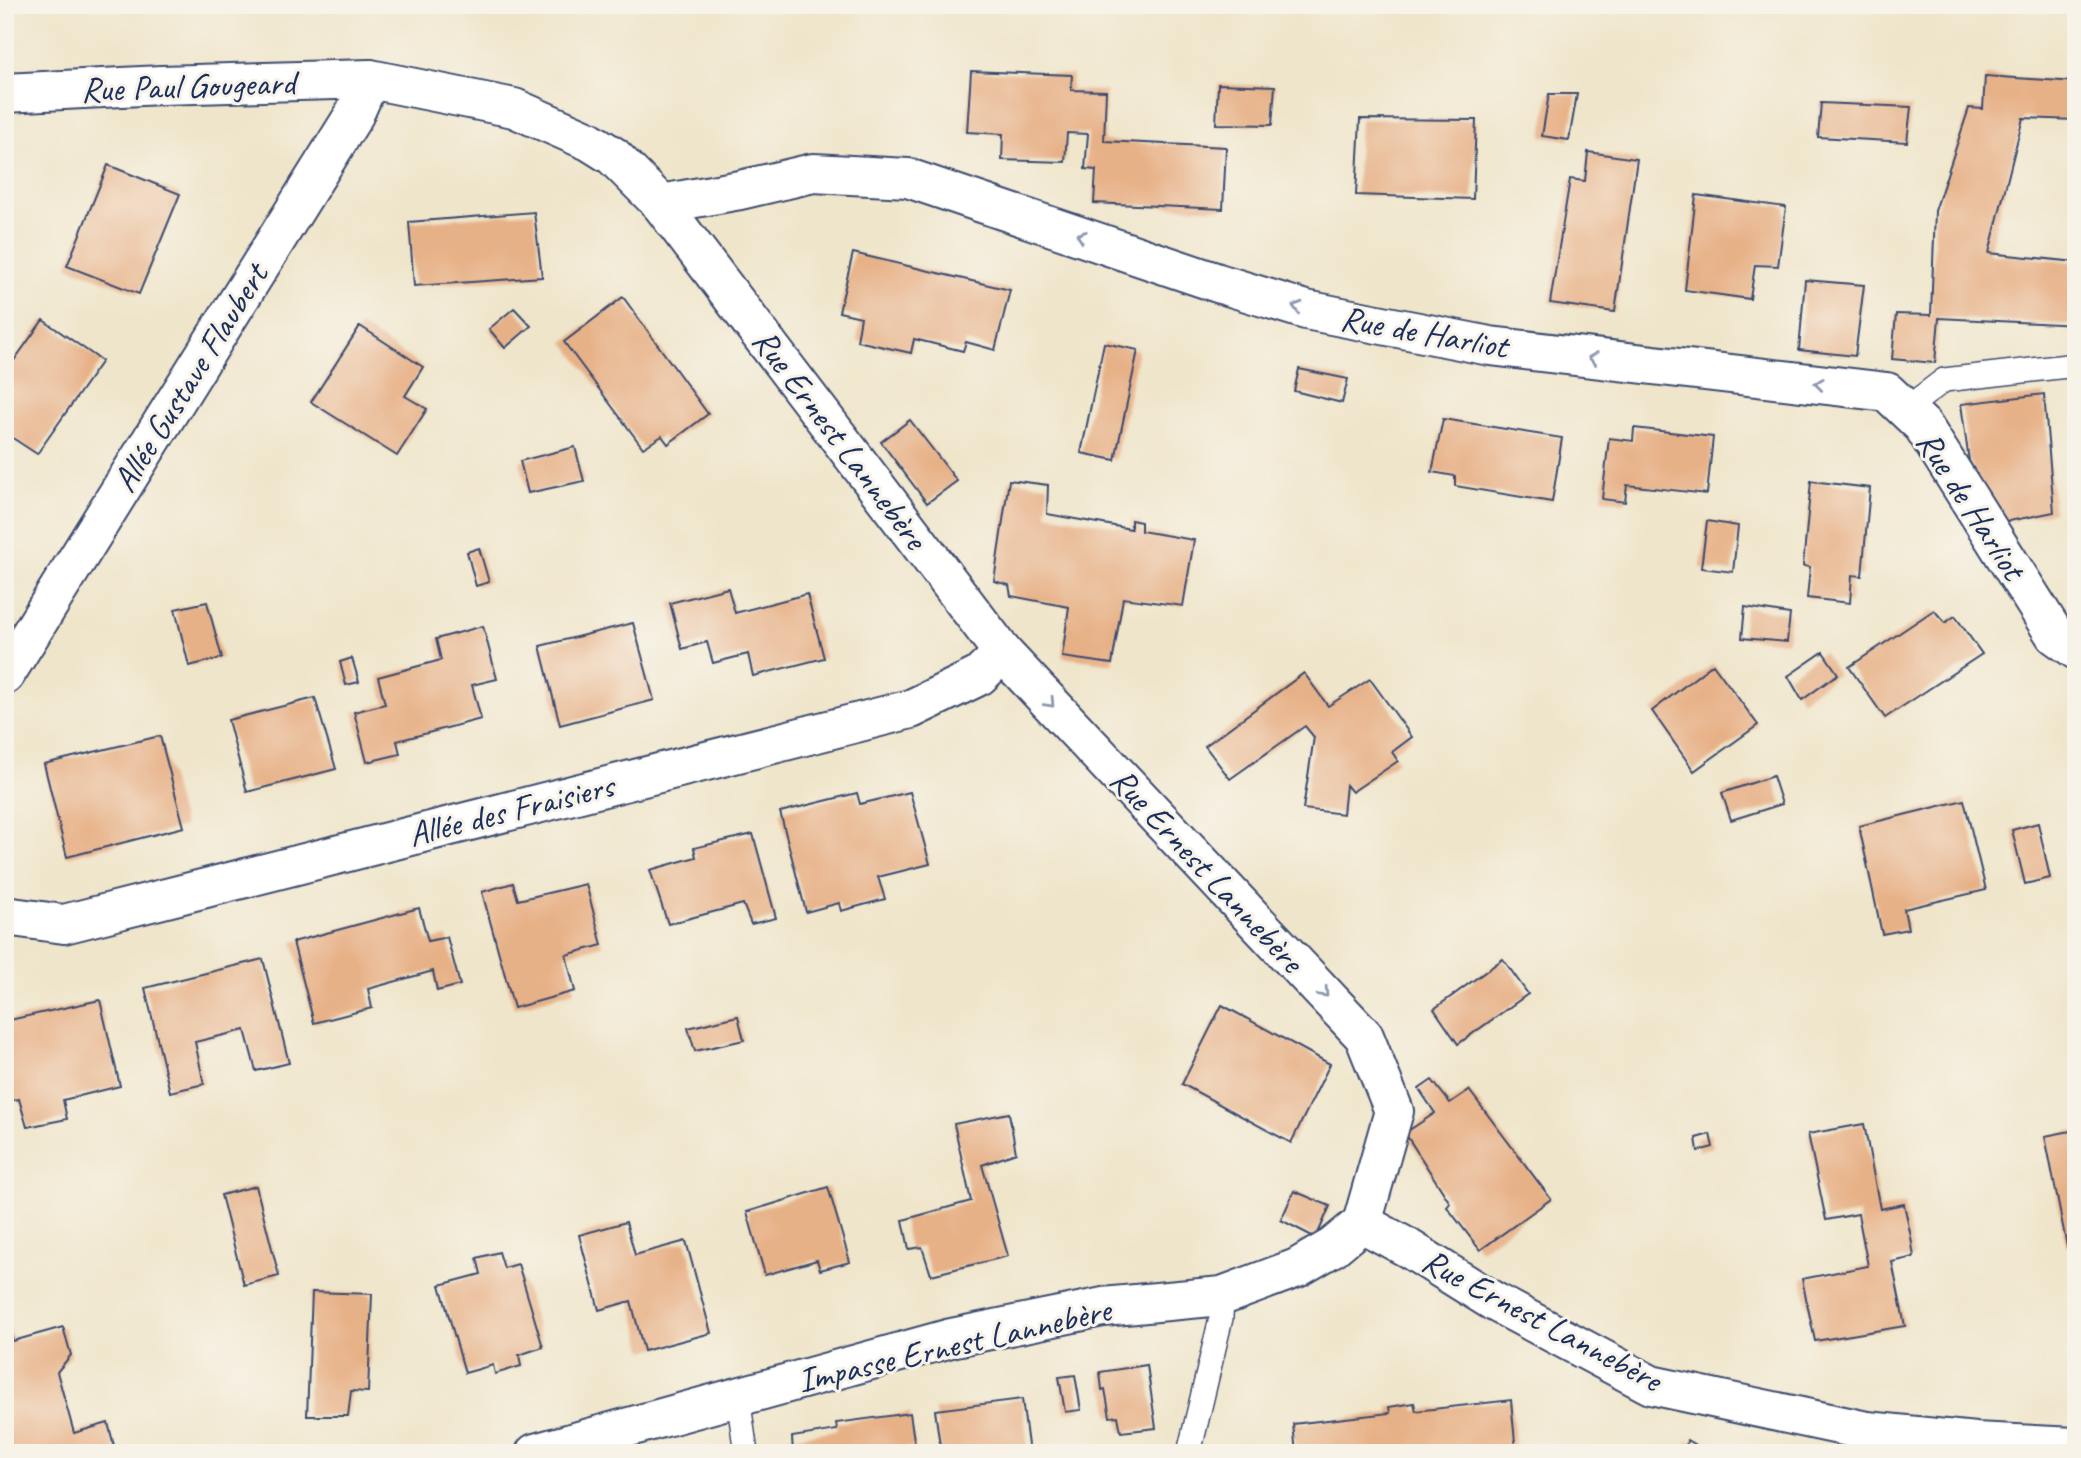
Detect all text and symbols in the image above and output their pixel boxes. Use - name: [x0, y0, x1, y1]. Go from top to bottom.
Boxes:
- street label: Rue Paul Gougeard: [80, 60, 301, 112]
- one-way arrow: [1075, 230, 1087, 244]
- street label: Allée Gustave Flaubert: [102, 253, 280, 500]
- street label: Rue de Harliot: [1337, 295, 1514, 369]
- one-way arrow: [1291, 300, 1303, 315]
- street label: Rue Ernest Lannebère: [742, 320, 939, 560]
- one-way arrow: [1587, 351, 1598, 366]
- one-way arrow: [1813, 376, 1825, 391]
- street label: Rue de Harliot: [1906, 422, 2038, 591]
- one-way arrow: [1041, 695, 1054, 708]
- street label: Rue Ernest Lannebère: [1100, 758, 1315, 984]
- street label: Allée des Fraisiers: [404, 762, 621, 857]
- one-way arrow: [1315, 985, 1328, 998]
- street label: Rue Ernest Lannebère: [1415, 1238, 1672, 1403]
- street label: Impasse Ernest Lannebère: [793, 1287, 1117, 1403]

